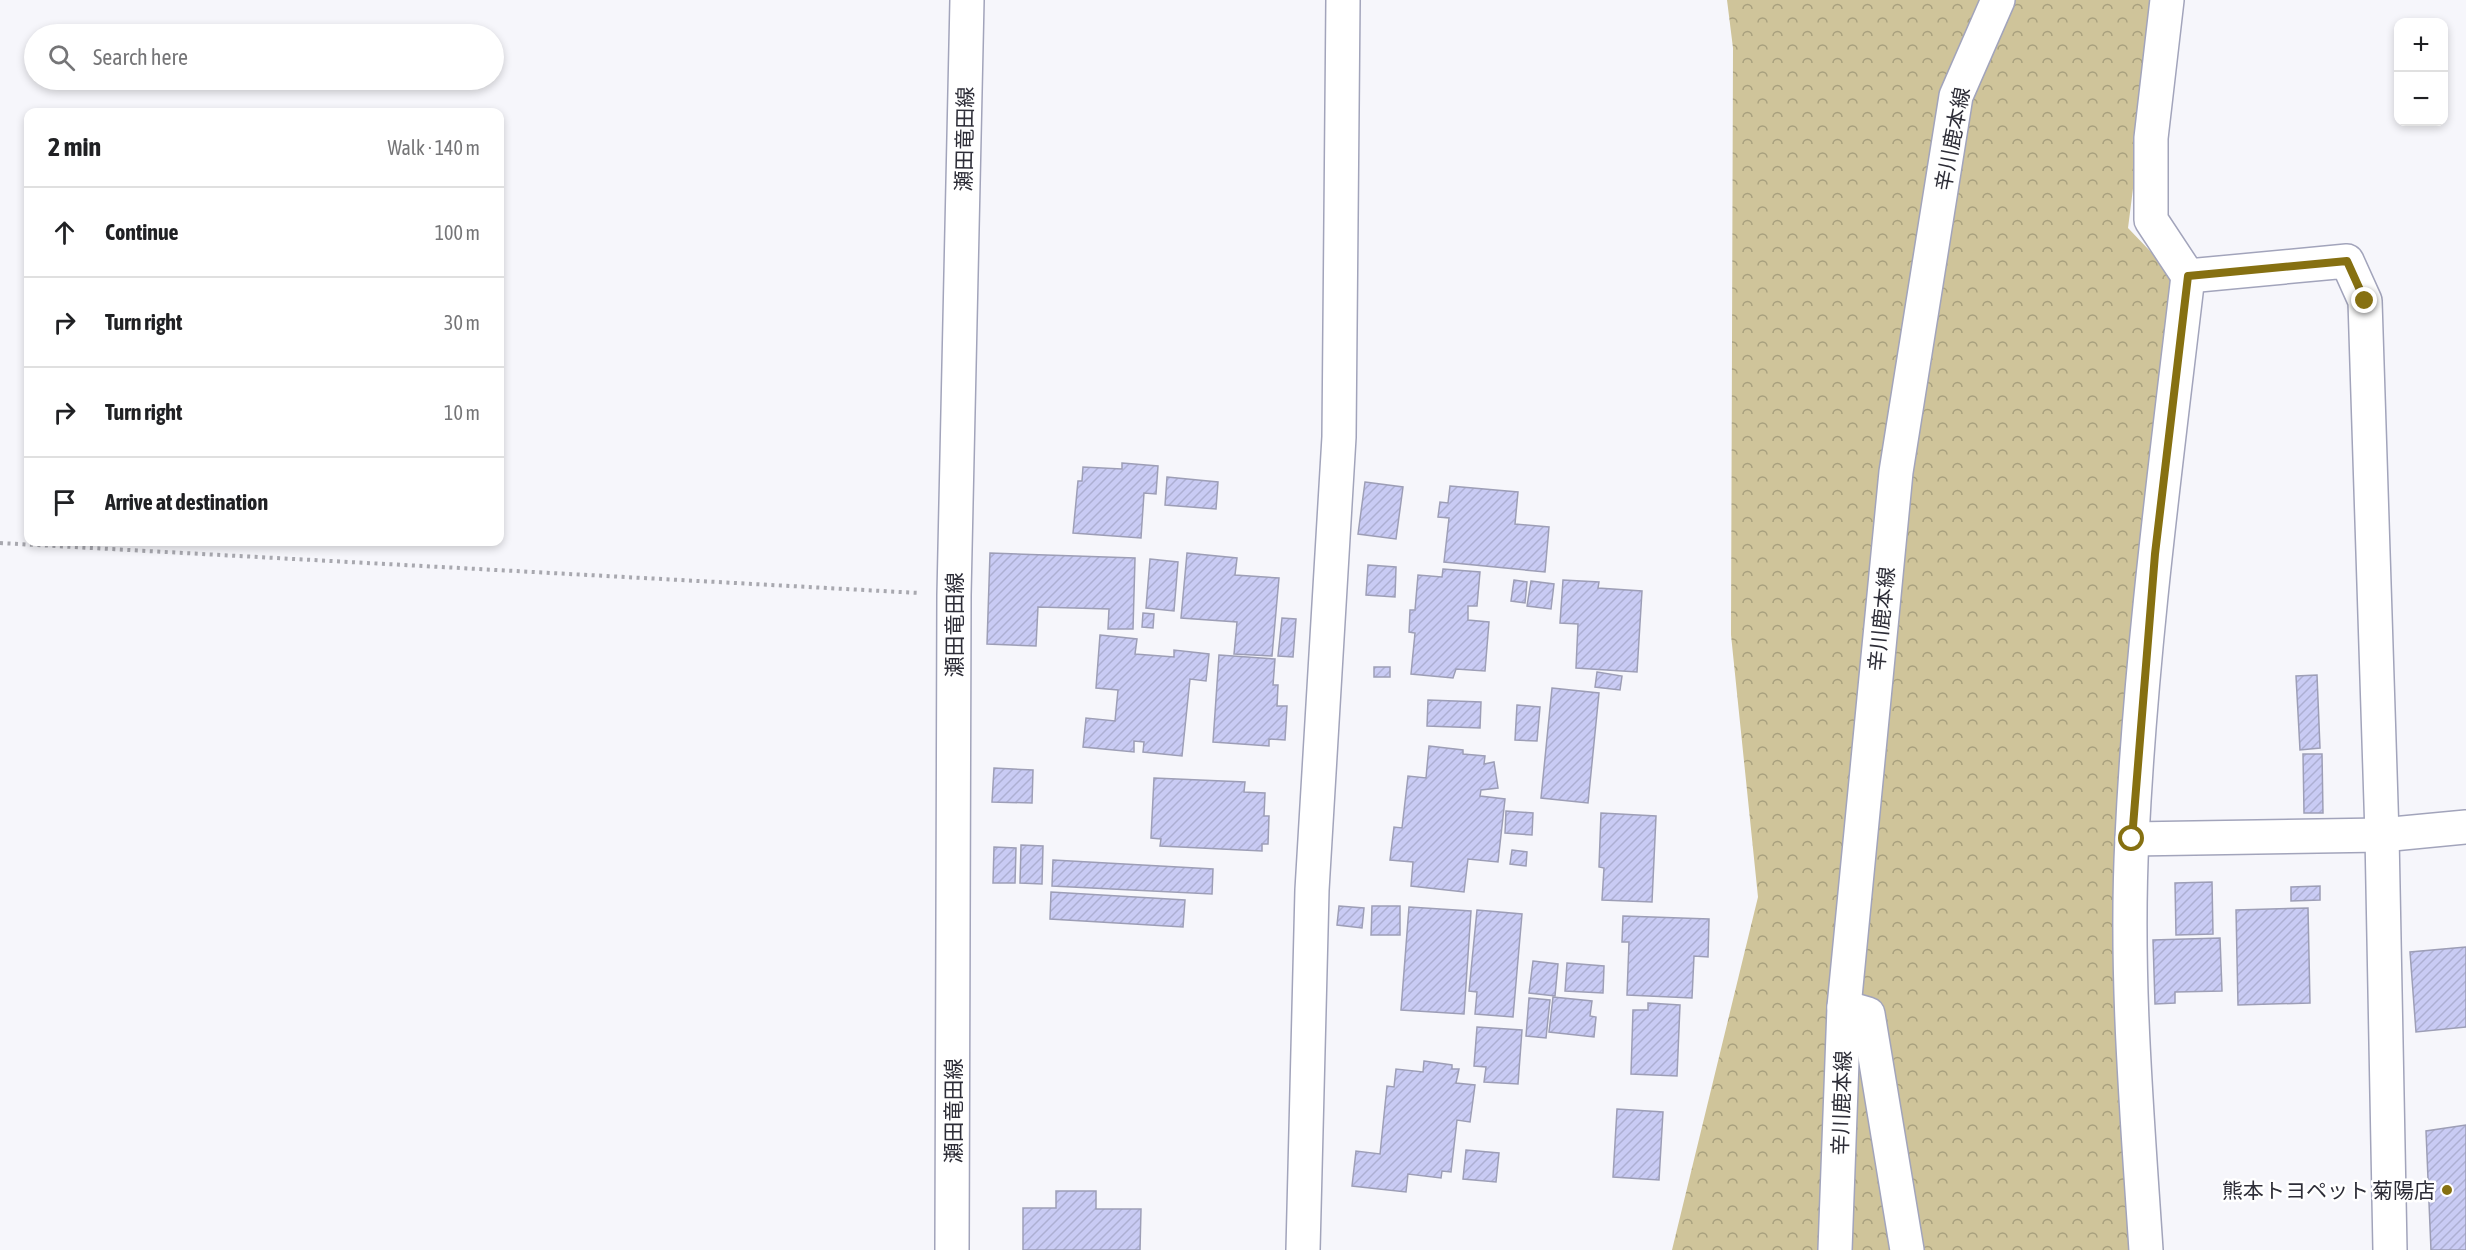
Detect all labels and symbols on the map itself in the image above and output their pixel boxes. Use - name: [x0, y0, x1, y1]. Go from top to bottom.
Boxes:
- street label: 辛川鹿本線: [1930, 85, 1974, 193]
- street label: 瀬田竜田線: [951, 86, 977, 192]
- route end: [2351, 287, 2377, 313]
- street label: 辛川鹿本線: [1864, 566, 1898, 672]
- street label: 瀬田竜田線: [942, 573, 966, 678]
- route start: [2118, 825, 2144, 851]
- street label: 辛川鹿本線: [1827, 1050, 1855, 1156]
- street label: 瀬田竜田線: [941, 1059, 965, 1164]
- place label: 熊本トヨペット 菊陽店: [2222, 1178, 2435, 1202]
- marker: 熊本トヨペット 菊陽店: [2440, 1183, 2454, 1197]

